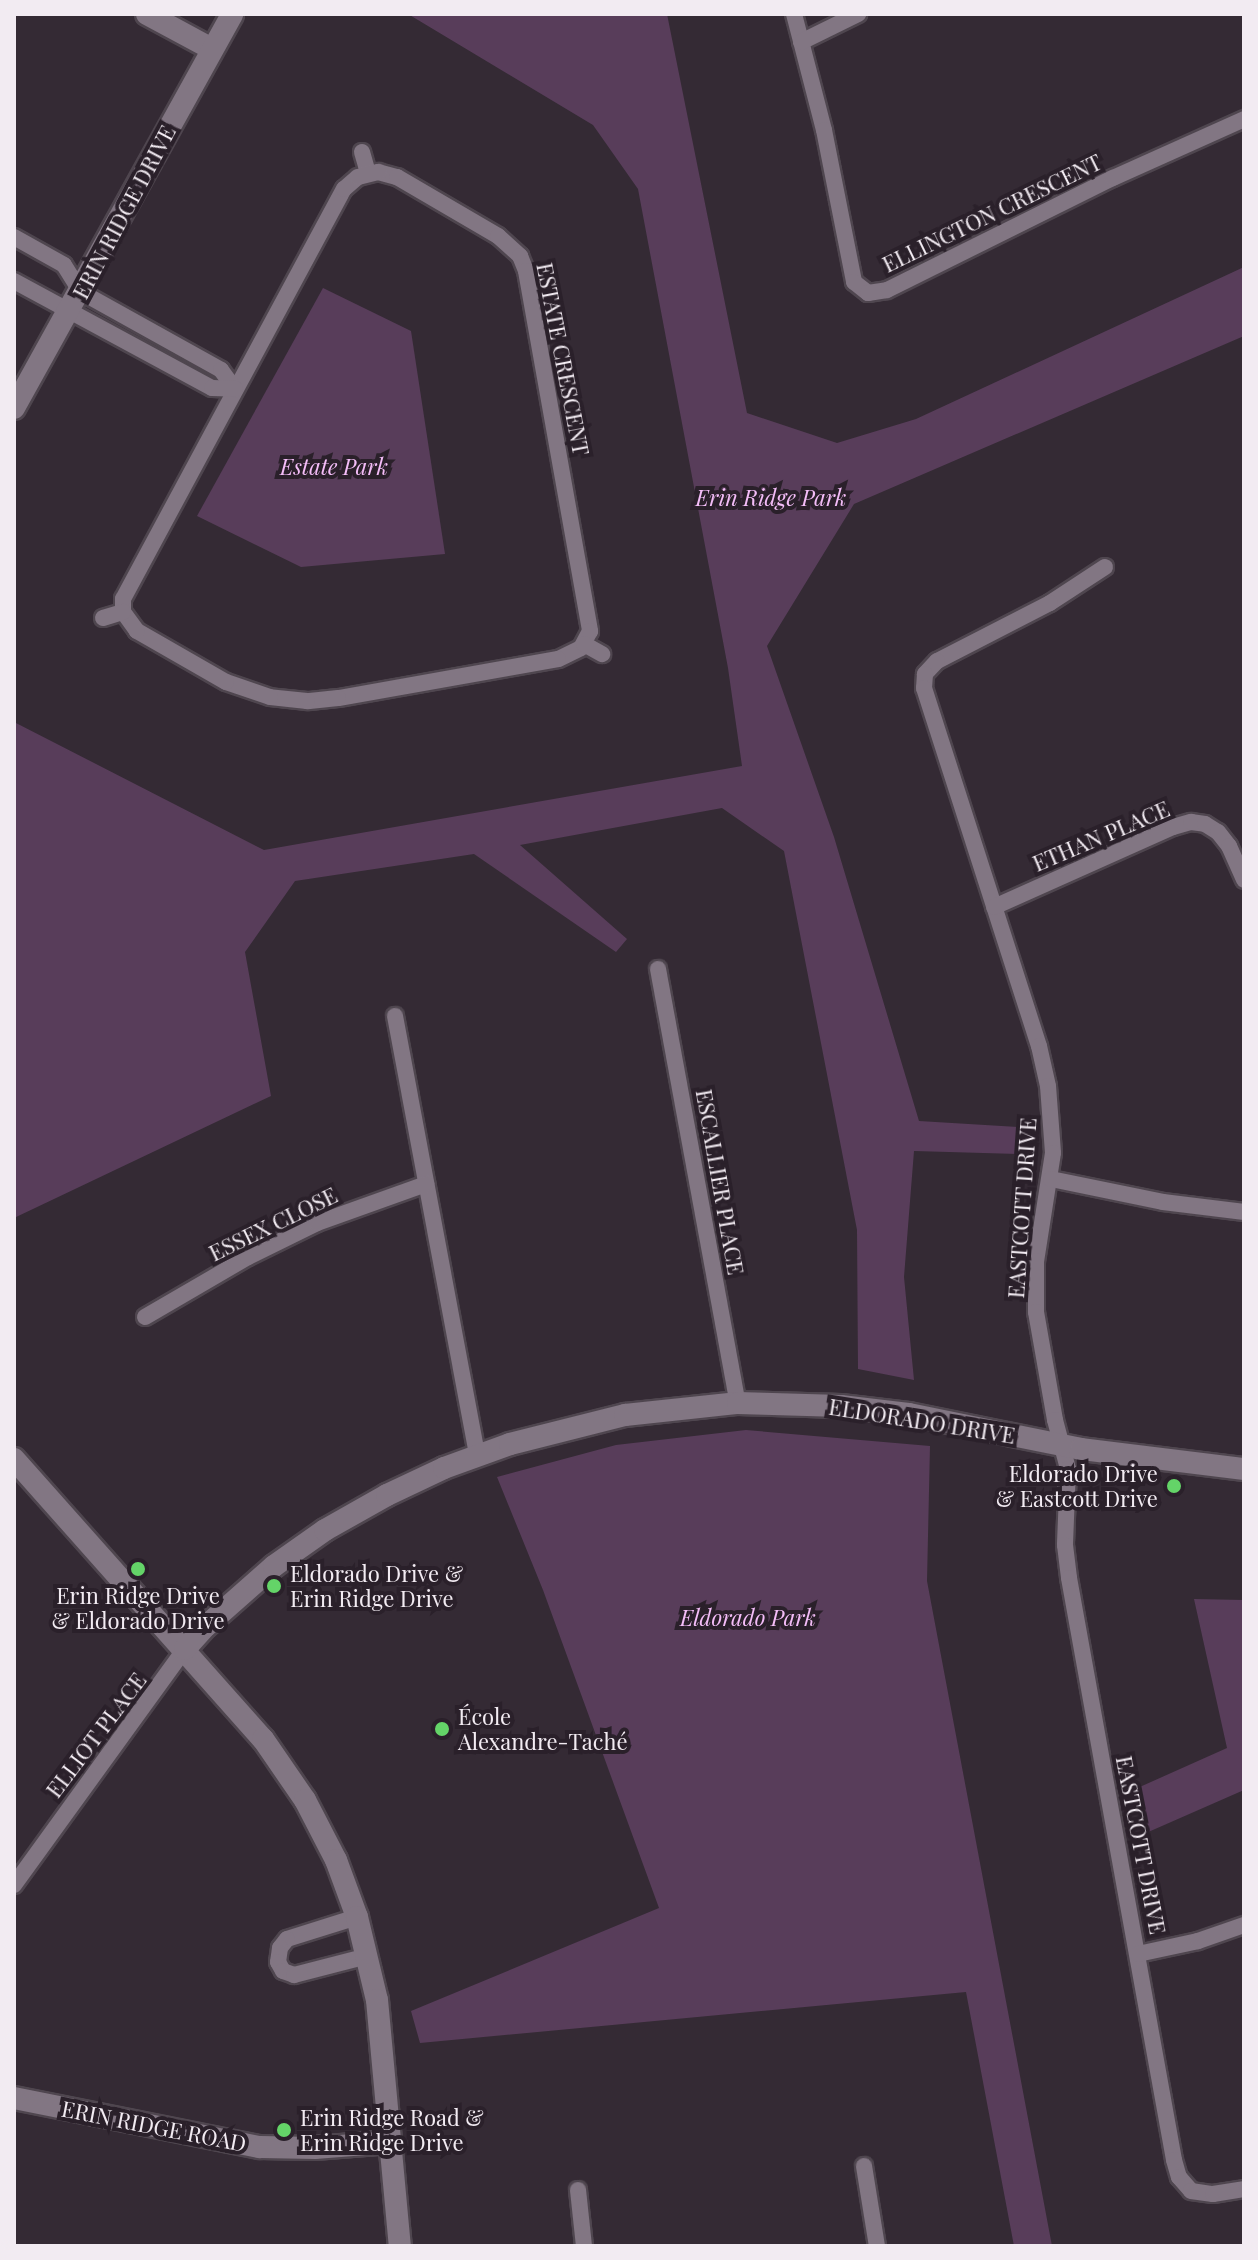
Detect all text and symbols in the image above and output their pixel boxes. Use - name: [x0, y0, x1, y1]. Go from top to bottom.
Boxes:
- street label: ERIN RIDGE DRIVE: [67, 121, 181, 303]
- street label: ELLINGTON CRESCENT: [878, 148, 1106, 278]
- street label: ESTATE CRESCENT: [531, 260, 595, 458]
- park label: Estate Park: [280, 454, 388, 480]
- park label: Erin Ridge Park: [696, 485, 846, 511]
- street label: ETHAN PLACE: [1029, 795, 1173, 877]
- street label: ESCALLIER PLACE: [691, 1087, 749, 1277]
- street label: EASTCOTT DRIVE: [1002, 1116, 1042, 1300]
- street label: ESSEX CLOSE: [204, 1182, 342, 1266]
- street label: ELDORADO DRIVE: [827, 1393, 1017, 1449]
- place label: Eldorado Drive & Eastcott Drive: [995, 1460, 1158, 1512]
- marker: Eldorado Drive & Eastcott Drive: [1165, 1477, 1183, 1495]
- marker: Erin Ridge Drive & Eldorado Drive: [129, 1560, 147, 1578]
- place label: Eldorado Drive & Erin Ridge Drive: [290, 1560, 463, 1612]
- marker: Eldorado Drive & Erin Ridge Drive: [265, 1577, 283, 1595]
- place label: Erin Ridge Drive & Eldorado Drive: [51, 1582, 225, 1634]
- park label: Eldorado Park: [680, 1605, 816, 1631]
- street label: ELLIOT PLACE: [40, 1667, 152, 1803]
- place label: École Alexandre-Taché: [458, 1703, 628, 1754]
- marker: École Alexandre-Taché: [433, 1720, 451, 1738]
- street label: EASTCOTT DRIVE: [1111, 1753, 1171, 1937]
- street label: ERIN RIDGE ROAD: [59, 2095, 249, 2157]
- place label: Erin Ridge Road & Erin Ridge Drive: [300, 2104, 484, 2156]
- marker: Erin Ridge Road & Erin Ridge Drive: [275, 2121, 293, 2139]

